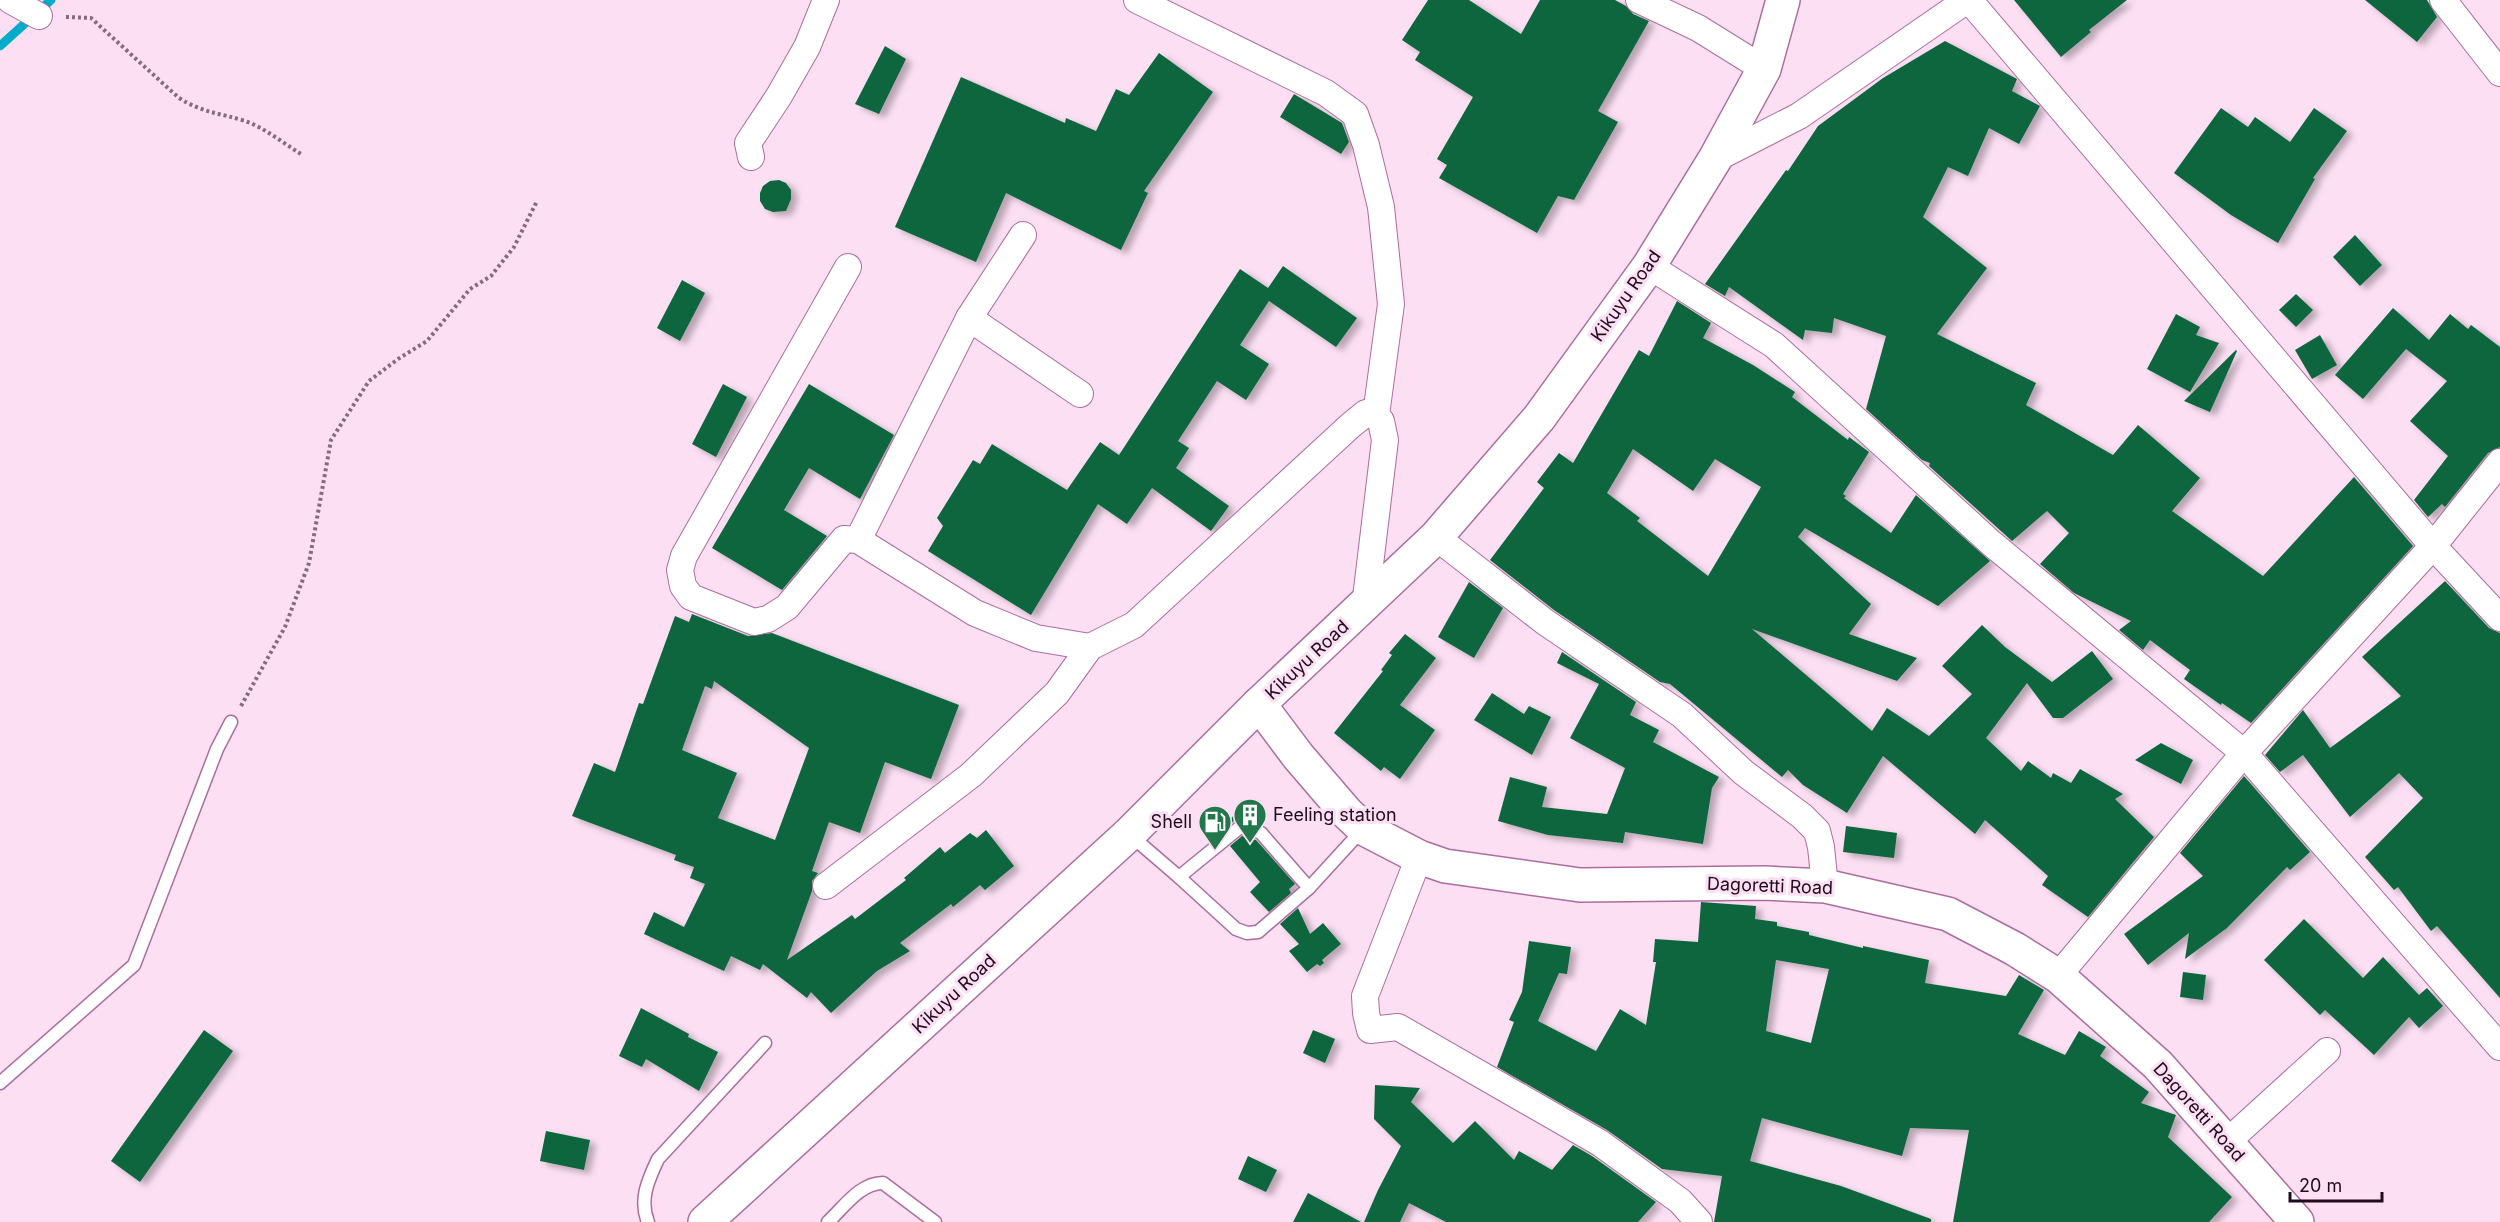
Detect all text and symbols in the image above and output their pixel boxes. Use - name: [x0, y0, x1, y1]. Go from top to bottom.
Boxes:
- street label: Kikuyu Road: [1586, 246, 1665, 345]
- street label: Kikuyu Road: [1261, 616, 1353, 704]
- building icon: Feeling station: [1232, 797, 1268, 844]
- fuel station icon: Shell: [1197, 804, 1233, 851]
- place label: Feeling station: [1273, 804, 1397, 825]
- place label: Shell: [1151, 811, 1192, 832]
- street label: Dagoretti Road: [1707, 873, 1833, 898]
- street label: Kikuyu Road: [908, 950, 1000, 1038]
- street label: Dagoretti Road: [2149, 1058, 2249, 1166]
- scale bar: [2290, 1165, 2382, 1203]
- text: 20 m: [2299, 1175, 2342, 1196]

